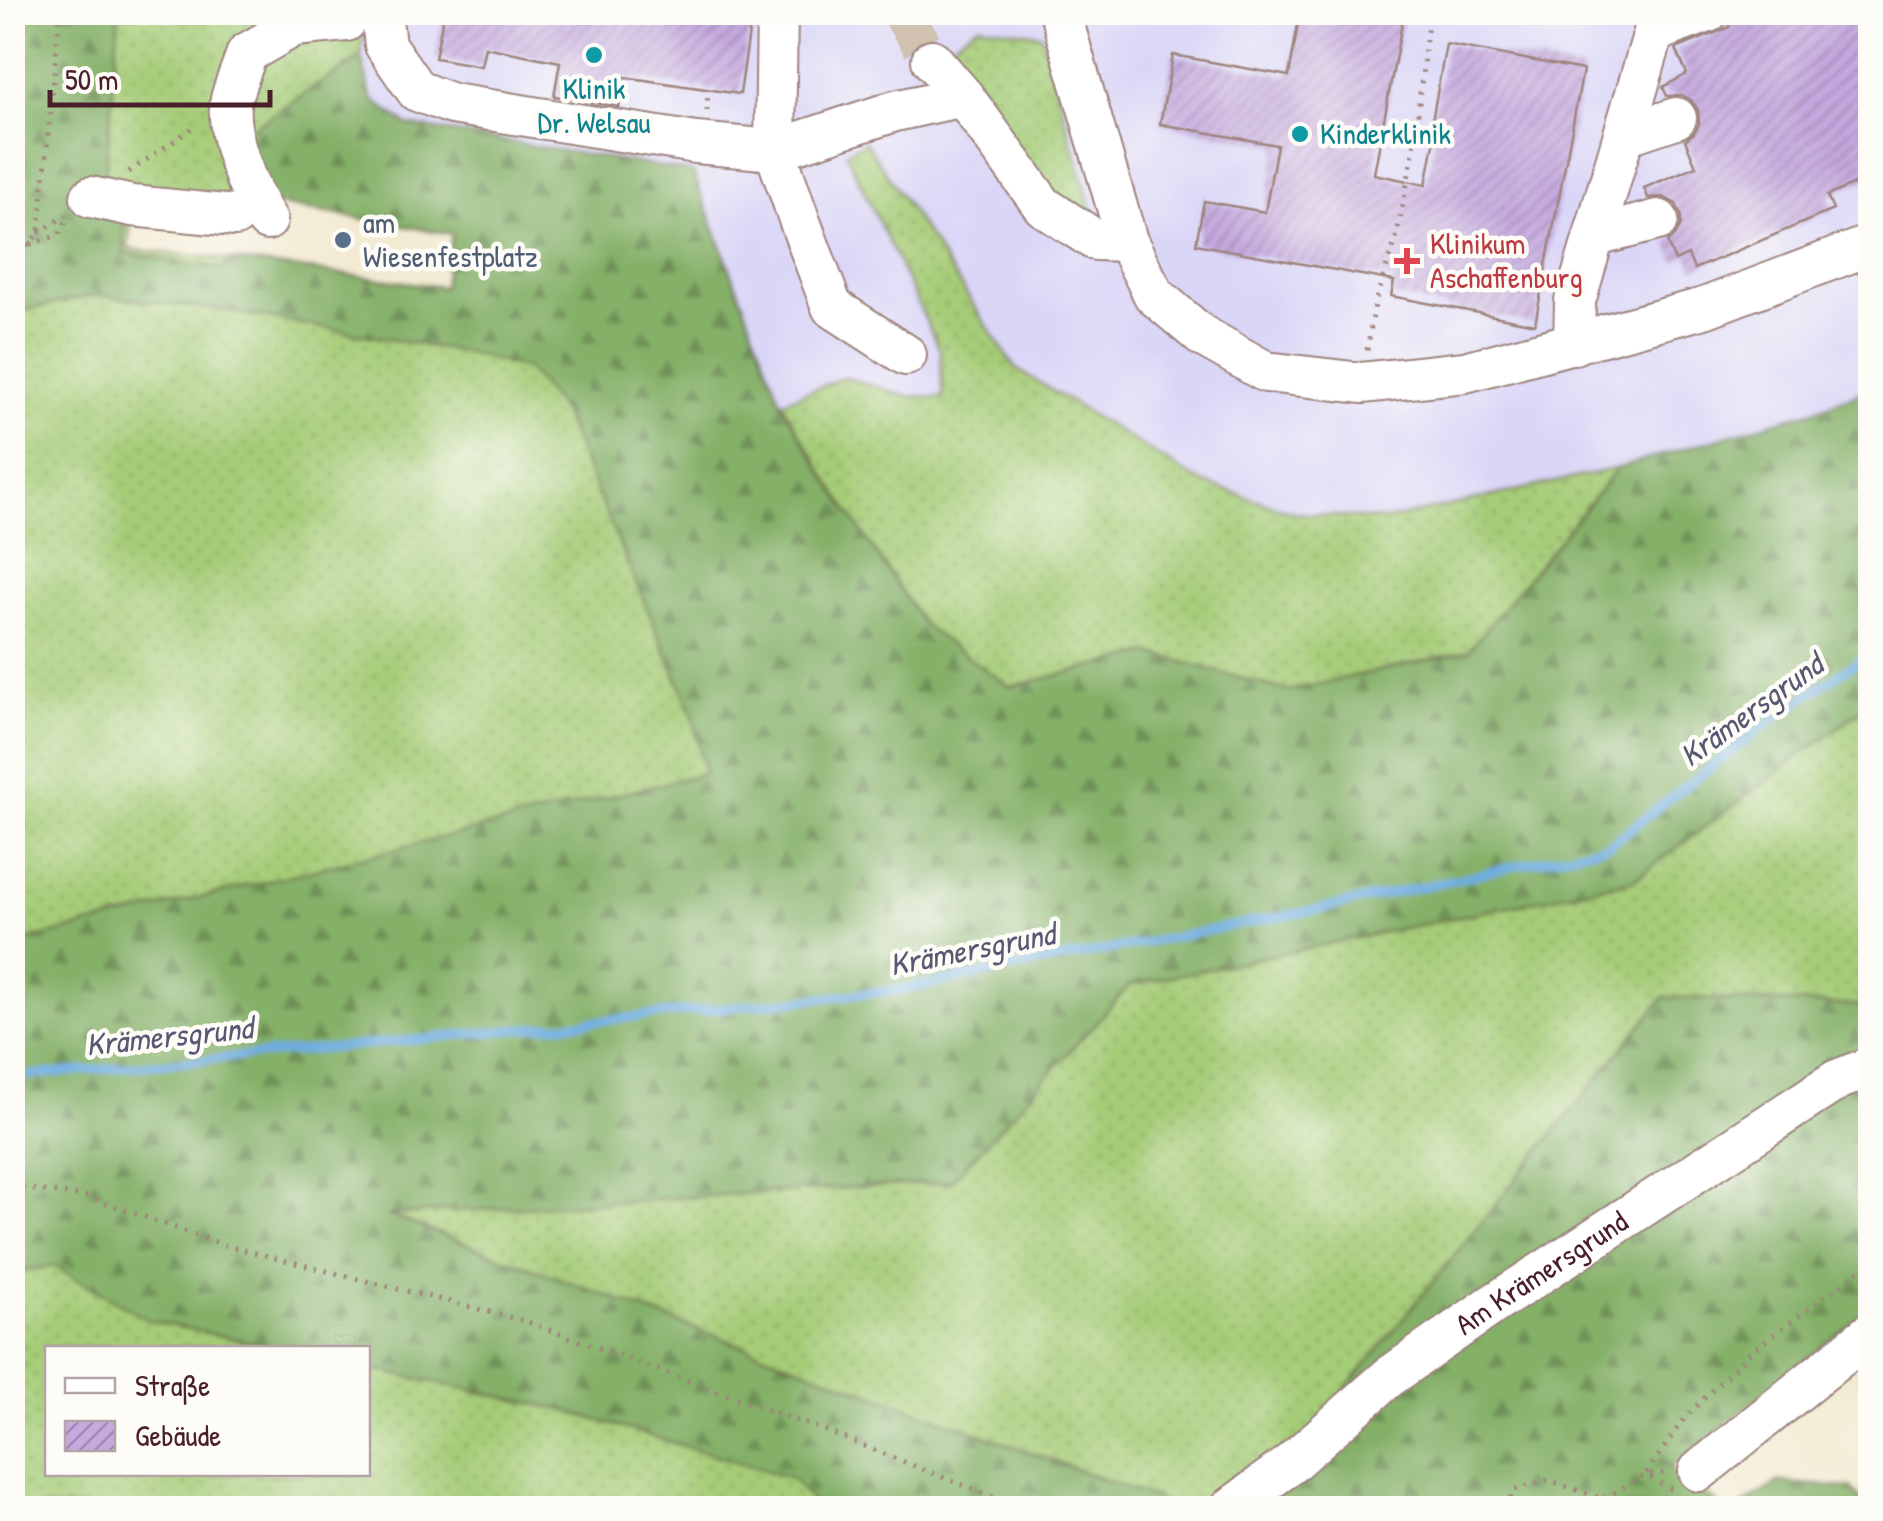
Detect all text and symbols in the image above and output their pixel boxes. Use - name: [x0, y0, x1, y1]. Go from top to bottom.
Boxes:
- marker: Klinik Dr. Welsau: [583, 44, 605, 66]
- scale bar: [50, 45, 270, 107]
- text: 50 m: [65, 59, 118, 99]
- place label: Klinik Dr. Welsau: [538, 68, 650, 142]
- place label: Kinderklinik: [1320, 113, 1451, 153]
- marker: Kinderklinik: [1289, 123, 1311, 145]
- place label: am Wiesenfestplatz: [363, 202, 538, 276]
- place label: Klinikum Aschaffenburg: [1430, 223, 1583, 297]
- marker: am Wiesenfestplatz: [332, 229, 354, 251]
- marker: Klinikum Aschaffenburg: [1394, 248, 1420, 274]
- water label: Krämersgrund: [1670, 640, 1835, 776]
- water label: Krämersgrund: [886, 911, 1062, 986]
- water label: Krämersgrund: [84, 1005, 259, 1066]
- street label: Am Krämersgrund: [1447, 1201, 1635, 1344]
- legend: [45, 1346, 370, 1476]
- text: Straße: [135, 1365, 210, 1405]
- text: Gebäude: [135, 1415, 221, 1455]

